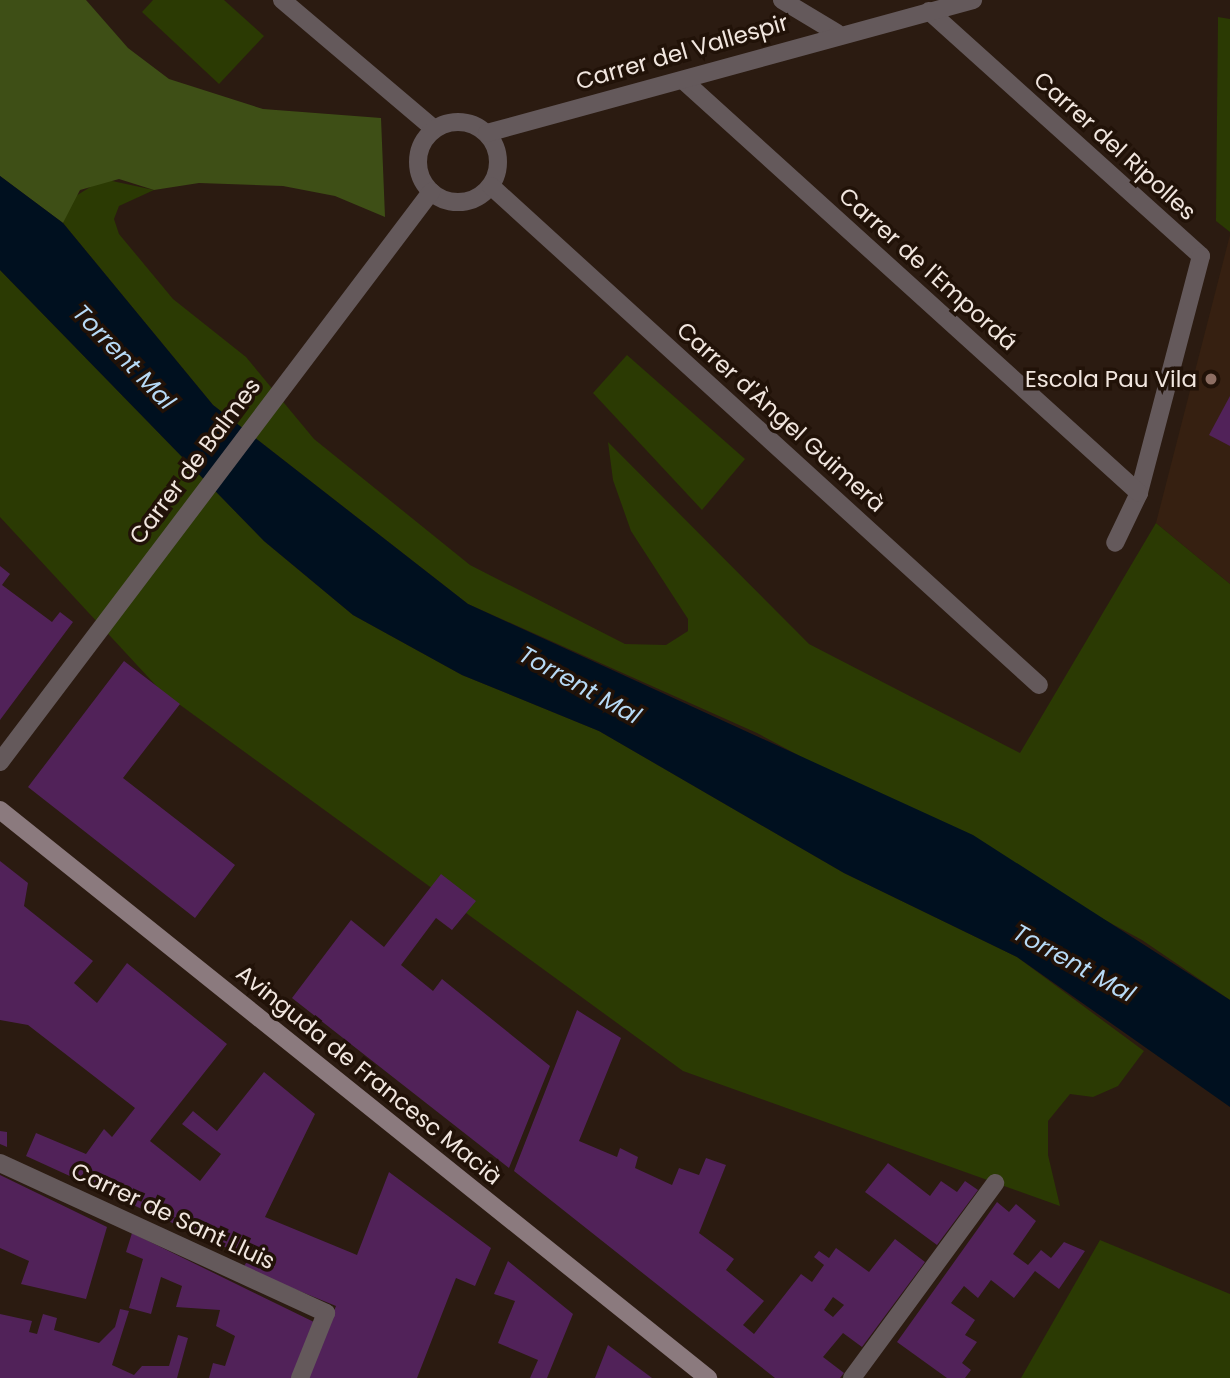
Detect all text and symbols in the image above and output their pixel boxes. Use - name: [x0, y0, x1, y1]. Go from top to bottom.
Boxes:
- street label: Carrer del Vallespir: [573, 8, 791, 96]
- street label: Carrer del Ripolles: [1028, 66, 1202, 226]
- street label: Carrer de l'Empordá: [833, 182, 1023, 356]
- water label: Torrent Mal: [67, 298, 181, 416]
- street label: Carrer d'Àngel Guimerà: [671, 316, 891, 518]
- place label: Escola Pau Vila: [1025, 365, 1197, 393]
- marker: Escola Pau Vila: [1203, 371, 1219, 387]
- street label: Carrer de Balmes: [124, 373, 266, 549]
- water label: Torrent Mal: [514, 640, 646, 730]
- water label: Torrent Mal: [1008, 918, 1140, 1008]
- street label: Avinguda de Francesc Macià: [231, 959, 507, 1191]
- street label: Carrer de Sant Lluis: [67, 1157, 279, 1275]

